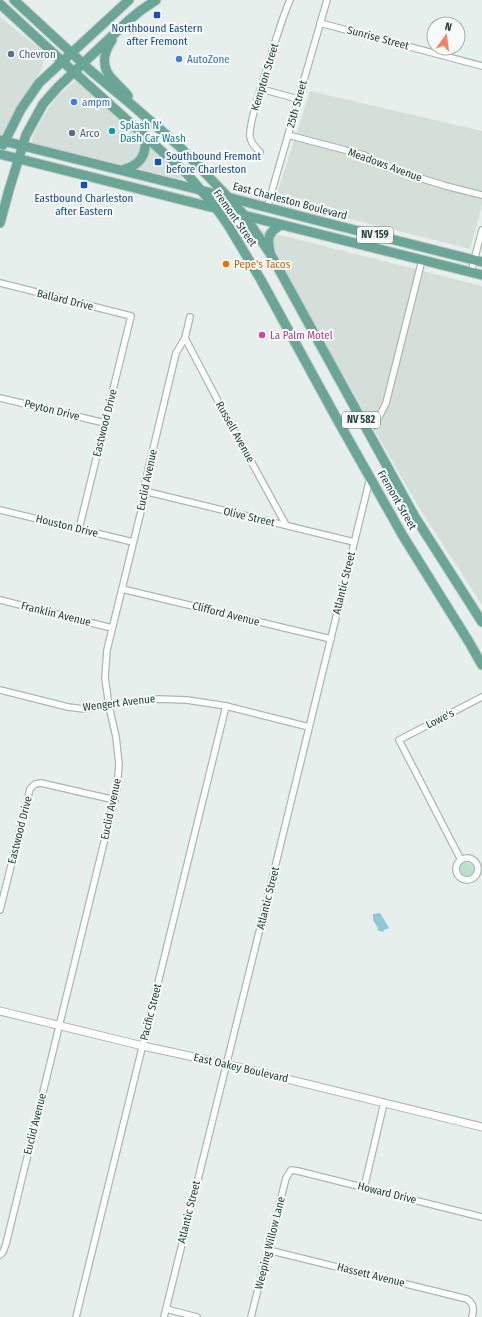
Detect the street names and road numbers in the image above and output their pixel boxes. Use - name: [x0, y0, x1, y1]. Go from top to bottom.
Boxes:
- street label: Sunrise Street: [346, 24, 411, 53]
- street label: Kempton Street: [249, 41, 282, 112]
- street label: 25th Street: [284, 78, 310, 129]
- street label: Meadows Avenue: [346, 146, 424, 184]
- street label: East Charleston Boulevard: [231, 179, 349, 223]
- street label: Fremont Street: [211, 187, 260, 249]
- road number: NV 159: [357, 227, 393, 243]
- street label: Ballard Drive: [35, 287, 95, 313]
- street label: Eastwood Drive: [90, 388, 120, 458]
- street label: Peyton Drive: [23, 397, 81, 423]
- street label: Russell Avenue: [213, 399, 257, 465]
- road number: NV 582: [342, 412, 380, 428]
- street label: Euclid Avenue: [134, 448, 160, 512]
- street label: Fremont Street: [375, 468, 419, 532]
- street label: Olive Street: [222, 505, 276, 529]
- street label: Houston Drive: [34, 512, 100, 540]
- street label: Atlantic Street: [330, 550, 358, 616]
- street label: Franklin Avenue: [20, 599, 92, 629]
- street label: Clifford Avenue: [191, 599, 261, 629]
- street label: Wengert Avenue: [82, 692, 156, 714]
- street label: Lowe's: [424, 706, 456, 732]
- street label: Euclid Avenue: [98, 777, 124, 841]
- street label: Eastwood Drive: [5, 795, 35, 865]
- street label: Atlantic Street: [254, 865, 282, 931]
- street label: Pacific Street: [138, 982, 164, 1042]
- street label: East Oakey Boulevard: [192, 1051, 290, 1085]
- street label: Euclid Avenue: [21, 1092, 49, 1156]
- street label: Atlantic Street: [175, 1179, 203, 1245]
- street label: Howard Drive: [356, 1179, 418, 1207]
- street label: Weeping Willow Lane: [252, 1195, 288, 1291]
- street label: Hassett Avenue: [336, 1260, 406, 1290]

